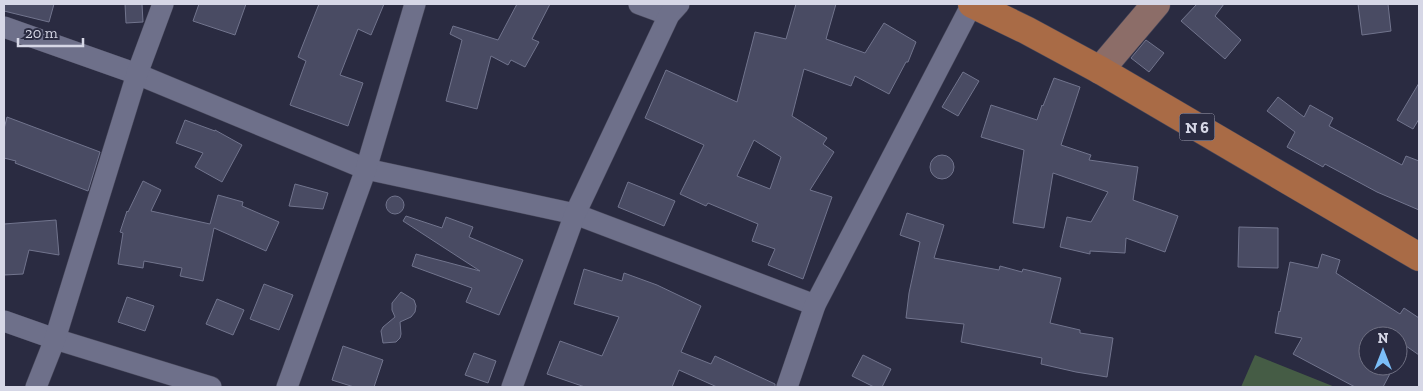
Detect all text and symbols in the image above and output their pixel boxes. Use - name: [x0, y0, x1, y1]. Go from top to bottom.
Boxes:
- scale bar: [18, 15, 82, 47]
- text: 20 m: [25, 24, 58, 42]
- road number: N 6: [1180, 114, 1214, 140]
- north arrow: [1358, 326, 1408, 376]
- text: N: [1378, 330, 1389, 347]

